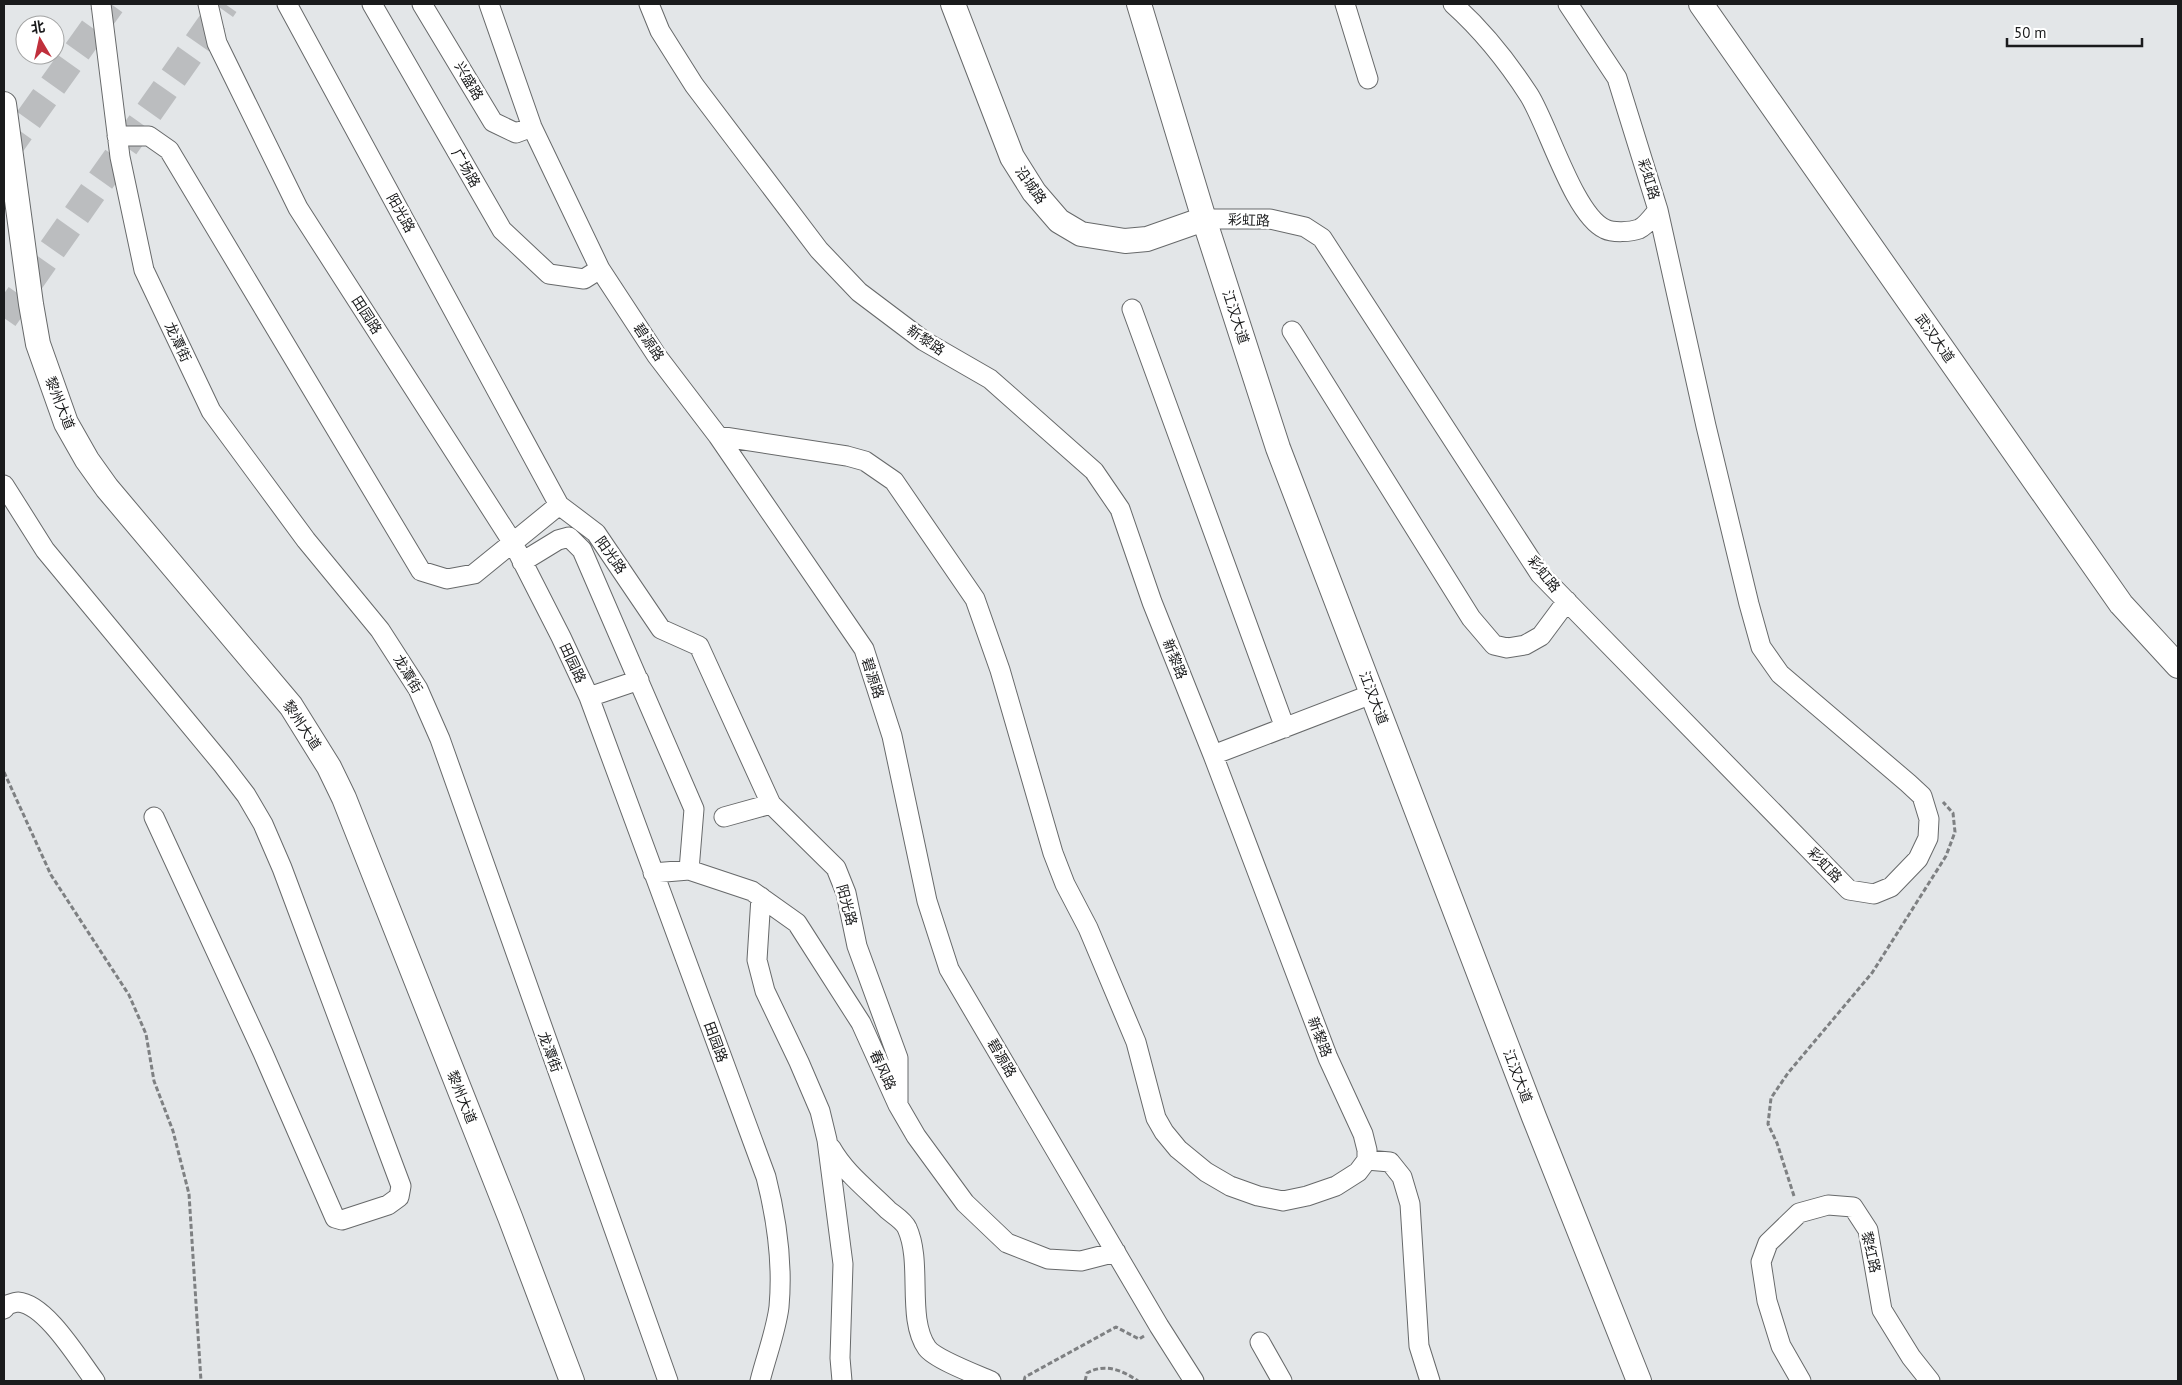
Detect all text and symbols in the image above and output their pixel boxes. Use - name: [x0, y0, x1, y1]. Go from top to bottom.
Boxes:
- north arrow: [15, 15, 65, 65]
- scale bar: [2007, 15, 2142, 47]
- text: 北: [30, 17, 46, 37]
- text: 50 m: [2014, 23, 2047, 42]
- street label: 兴盛路: [450, 58, 488, 104]
- street label: 广场路: [448, 145, 484, 191]
- street label: 彩虹路: [1634, 156, 1664, 202]
- street label: 沿城路: [1012, 163, 1050, 207]
- street label: 阳光路: [383, 190, 419, 236]
- street label: 彩虹路: [1228, 210, 1270, 230]
- street label: 江汉大道: [1219, 288, 1253, 346]
- street label: 田园路: [348, 292, 386, 338]
- street label: 武汉大道: [1912, 310, 1958, 366]
- street label: 龙潭街: [161, 319, 195, 365]
- street label: 碧源路: [630, 320, 668, 364]
- street label: 新黎路: [904, 321, 948, 359]
- street label: 黎州大道: [41, 374, 79, 432]
- street label: 阳光路: [592, 533, 630, 577]
- street label: 彩虹路: [1524, 552, 1564, 596]
- street label: 新黎路: [1159, 636, 1191, 682]
- street label: 田园路: [556, 640, 590, 686]
- street label: 龙潭街: [389, 651, 427, 697]
- street label: 碧源路: [858, 655, 888, 701]
- street label: 江汉大道: [1356, 669, 1392, 727]
- street label: 黎州大道: [279, 697, 325, 753]
- street label: 彩虹路: [1804, 844, 1846, 886]
- street label: 阳光路: [833, 882, 861, 928]
- street label: 新黎路: [1304, 1014, 1336, 1060]
- street label: 田园路: [700, 1019, 732, 1065]
- street label: 龙潭街: [534, 1029, 566, 1075]
- street label: 碧源路: [983, 1035, 1021, 1081]
- street label: 春风路: [866, 1047, 900, 1093]
- street label: 江汉大道: [1500, 1047, 1536, 1105]
- street label: 黎州大道: [443, 1068, 481, 1126]
- street label: 黎红路: [1858, 1230, 1884, 1274]

